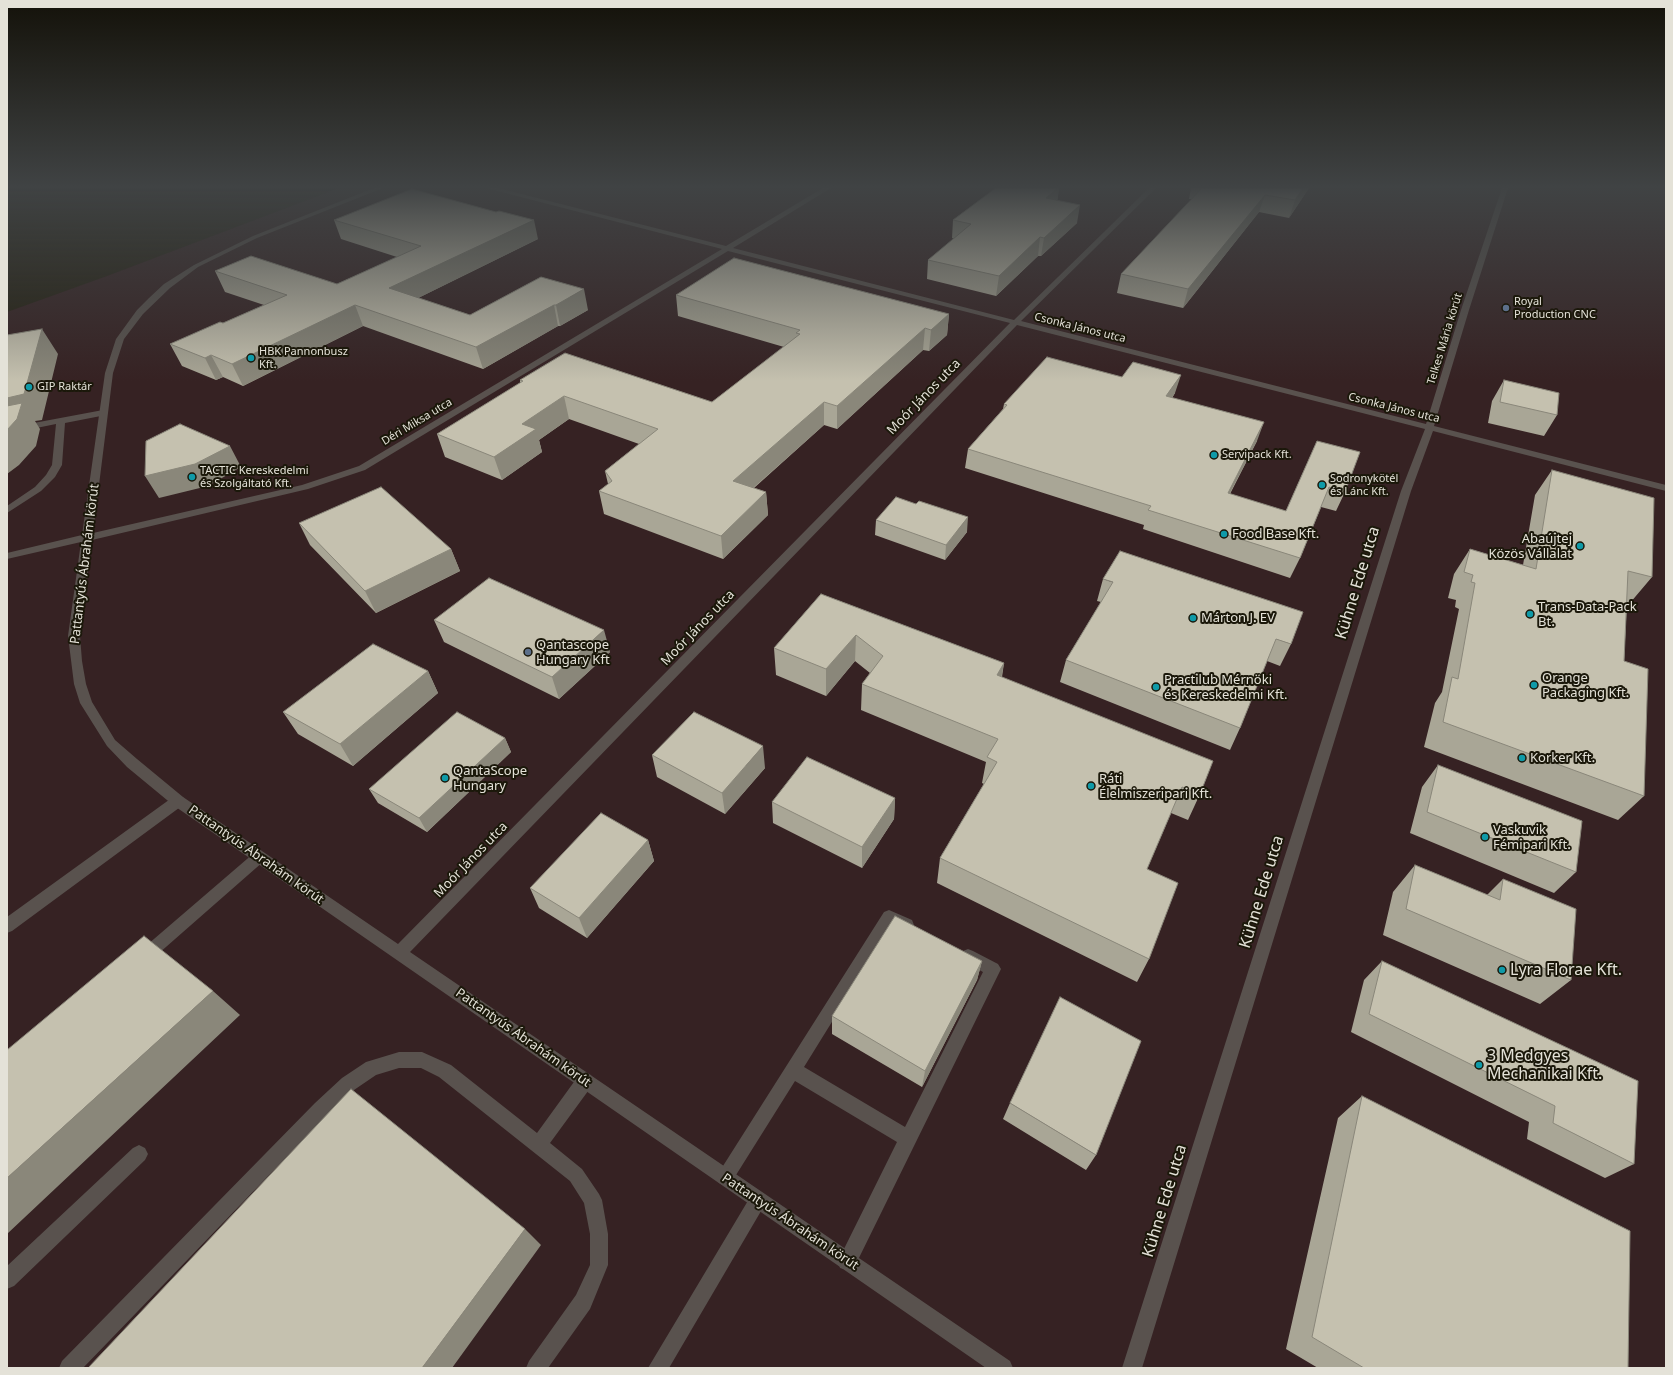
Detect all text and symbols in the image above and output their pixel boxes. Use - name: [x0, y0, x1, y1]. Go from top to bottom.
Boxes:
- street label: Telkes Mária körút: [1425, 292, 1465, 386]
- place label: Royal Production CNC: [1514, 295, 1596, 321]
- marker: Royal Production CNC: [1501, 303, 1511, 313]
- street label: Csonka János utca: [1033, 310, 1127, 346]
- place label: HBK Pannonbusz Kft.: [259, 345, 348, 371]
- marker: HBK Pannonbusz Kft.: [246, 353, 256, 363]
- street label: Moór János utca: [884, 356, 964, 438]
- place label: GIP Raktár: [37, 380, 92, 394]
- marker: GIP Raktár: [24, 382, 34, 392]
- street label: Csonka János utca: [1347, 390, 1441, 426]
- street label: Déri Miksa utca: [379, 396, 455, 448]
- place label: Servipack Kft.: [1222, 448, 1292, 462]
- marker: Servipack Kft.: [1209, 450, 1219, 460]
- place label: TACTIC Kereskedelmi és Szolgáltató Kft.: [200, 464, 309, 490]
- marker: TACTIC Kereskedelmi és Szolgáltató Kft.: [187, 472, 197, 482]
- place label: Sodronykötél és Lánc Kft.: [1330, 472, 1398, 498]
- marker: Sodronykötél és Lánc Kft.: [1317, 480, 1327, 490]
- street label: Pattantyús Ábrahám körút: [67, 483, 103, 645]
- street label: Kühne Ede utca: [1332, 524, 1384, 642]
- place label: Food Base Kft.: [1232, 526, 1319, 542]
- marker: Food Base Kft.: [1219, 529, 1229, 539]
- place label: Abaújtej Közös Vállalat: [1488, 531, 1572, 562]
- marker: Abaújtej Közös Vállalat: [1575, 541, 1585, 551]
- street label: Moór János utca: [658, 587, 738, 669]
- place label: Trans-Data-Pack Bt.: [1538, 599, 1637, 630]
- marker: Trans-Data-Pack Bt.: [1525, 609, 1535, 619]
- place label: Márton J. EV: [1201, 610, 1275, 626]
- marker: Márton J. EV: [1188, 613, 1198, 623]
- place label: Qantascope Hungary Kft: [536, 637, 610, 668]
- marker: Qantascope Hungary Kft: [523, 647, 533, 657]
- place label: Orange Packaging Kft.: [1542, 670, 1629, 701]
- place label: Practilub Mérnöki és Kereskedelmi Kft.: [1164, 672, 1288, 703]
- marker: Orange Packaging Kft.: [1529, 680, 1539, 690]
- marker: Practilub Mérnöki és Kereskedelmi Kft.: [1151, 682, 1161, 692]
- place label: Korker Kft.: [1530, 750, 1595, 766]
- marker: Korker Kft.: [1517, 753, 1527, 763]
- place label: QantaScope Hungary: [453, 763, 527, 794]
- place label: Ráti Élelmiszeripari Kft.: [1099, 771, 1212, 802]
- marker: QantaScope Hungary: [440, 773, 450, 783]
- marker: Ráti Élelmiszeripari Kft.: [1086, 781, 1096, 791]
- street label: Pattantyús Ábrahám körút: [185, 802, 327, 908]
- street label: Moór János utca: [431, 819, 511, 901]
- place label: Vaskuvik Fémipari Kft.: [1493, 822, 1571, 853]
- marker: Vaskuvik Fémipari Kft.: [1480, 832, 1490, 842]
- street label: Kühne Ede utca: [1236, 833, 1288, 951]
- place label: Lyra Florae Kft.: [1510, 960, 1622, 980]
- marker: Lyra Florae Kft.: [1497, 965, 1507, 975]
- street label: Pattantyús Ábrahám körút: [452, 985, 594, 1091]
- place label: 3 Medgyes Mechanikai Kft.: [1487, 1046, 1602, 1084]
- marker: 3 Medgyes Mechanikai Kft.: [1474, 1060, 1484, 1070]
- street label: Kühne Ede utca: [1139, 1142, 1191, 1260]
- street label: Pattantyús Ábrahám körút: [719, 1170, 861, 1274]

